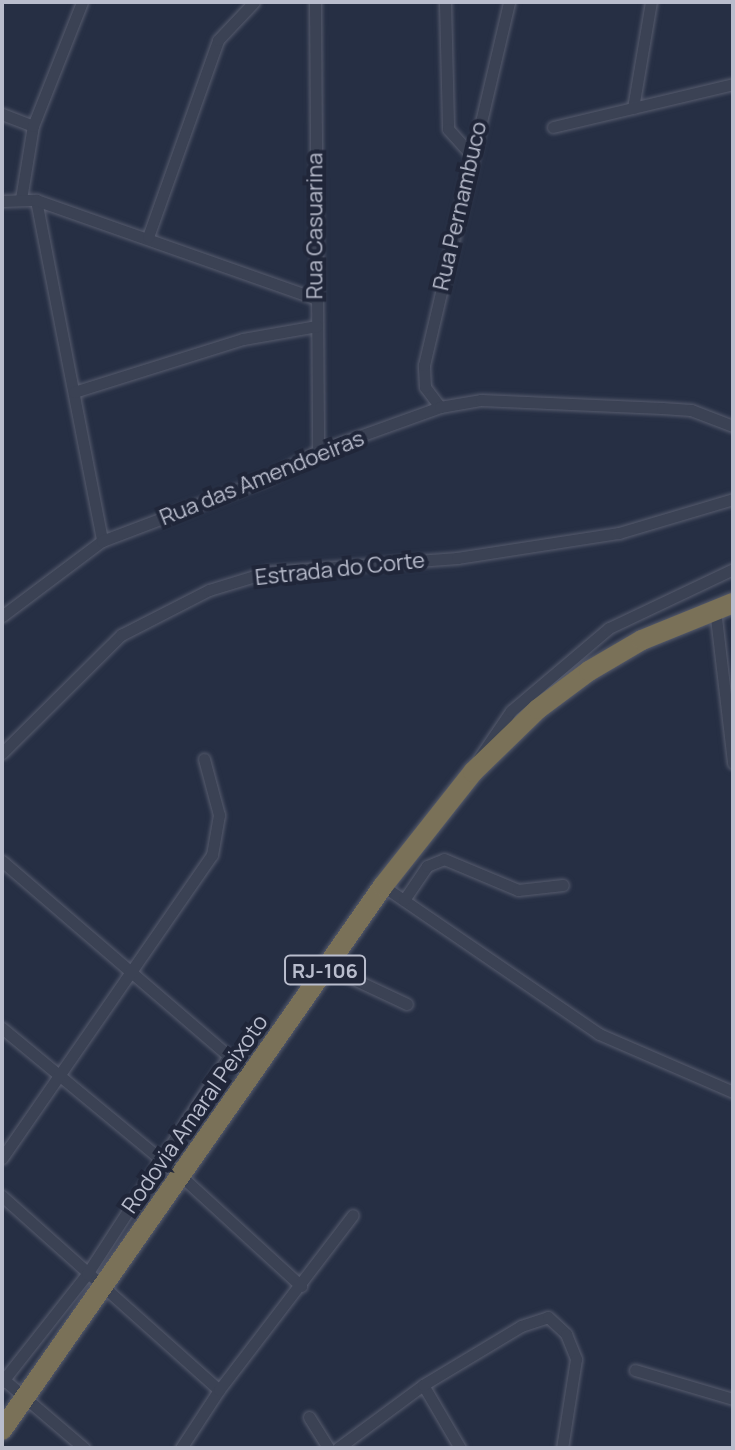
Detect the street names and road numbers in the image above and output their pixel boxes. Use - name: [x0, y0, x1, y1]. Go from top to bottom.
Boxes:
- street label: Rua Pernambuco: [428, 119, 492, 293]
- street label: Rua Casuarina: [302, 153, 328, 299]
- street label: Rua das Amendoeiras: [156, 425, 368, 531]
- street label: Estrada do Corte: [254, 547, 426, 591]
- road number: RJ-106: [283, 954, 367, 986]
- street label: Rodovia Amaral Peixoto: [116, 1010, 274, 1218]

